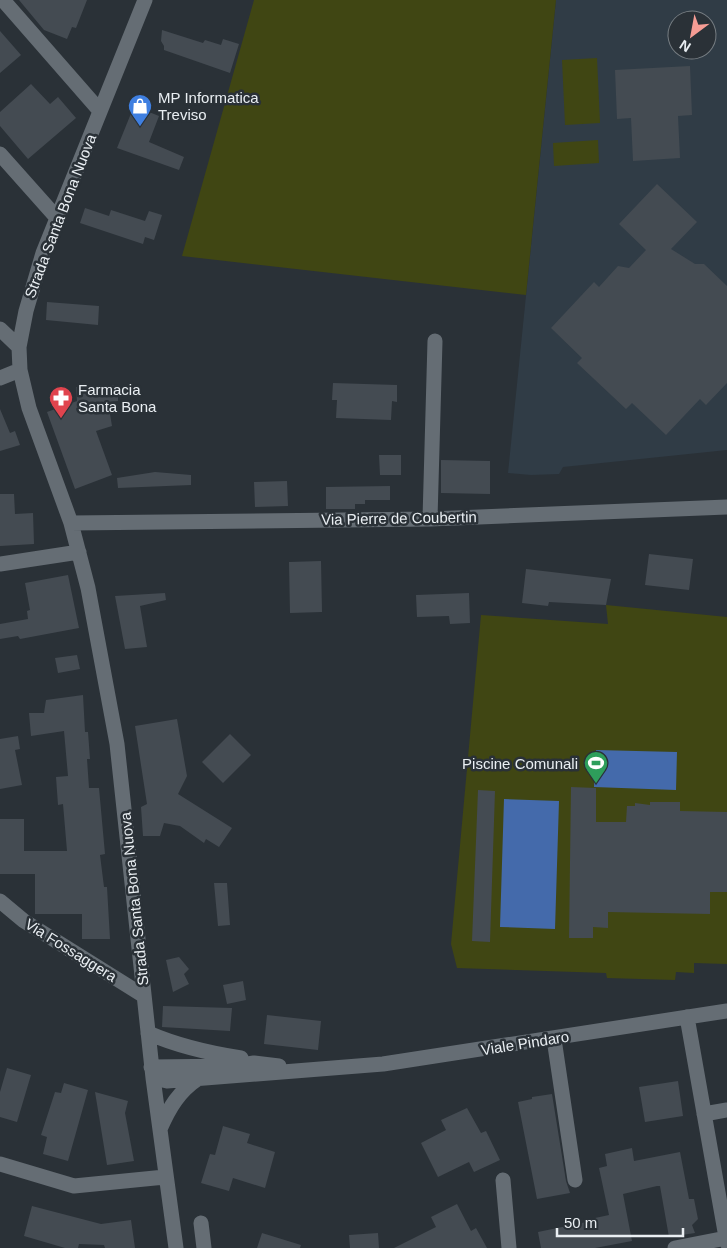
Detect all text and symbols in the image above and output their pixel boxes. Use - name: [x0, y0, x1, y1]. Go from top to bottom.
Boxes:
- north arrow: [667, 10, 717, 60]
- text: N: [677, 37, 694, 55]
- place label: MP Informatica Treviso: [158, 89, 259, 123]
- shop icon: MP Informatica Treviso: [127, 93, 153, 127]
- street label: Strada Santa Bona Nuova: [21, 131, 99, 300]
- place label: Farmacia Santa Bona: [78, 381, 157, 415]
- pharmacy icon: Farmacia Santa Bona: [48, 385, 74, 419]
- street label: Via Pierre de Coubertin: [321, 508, 477, 528]
- sports icon: Piscine Comunali: [583, 750, 609, 784]
- place label: Piscine Comunali: [462, 755, 578, 772]
- street label: Strada Santa Bona Nuova: [116, 811, 152, 987]
- street label: Via Fossaggera: [22, 915, 120, 985]
- street label: Viale Pindaro: [480, 1028, 570, 1058]
- scale bar: [557, 1206, 683, 1238]
- text: 50 m: [564, 1214, 597, 1231]

